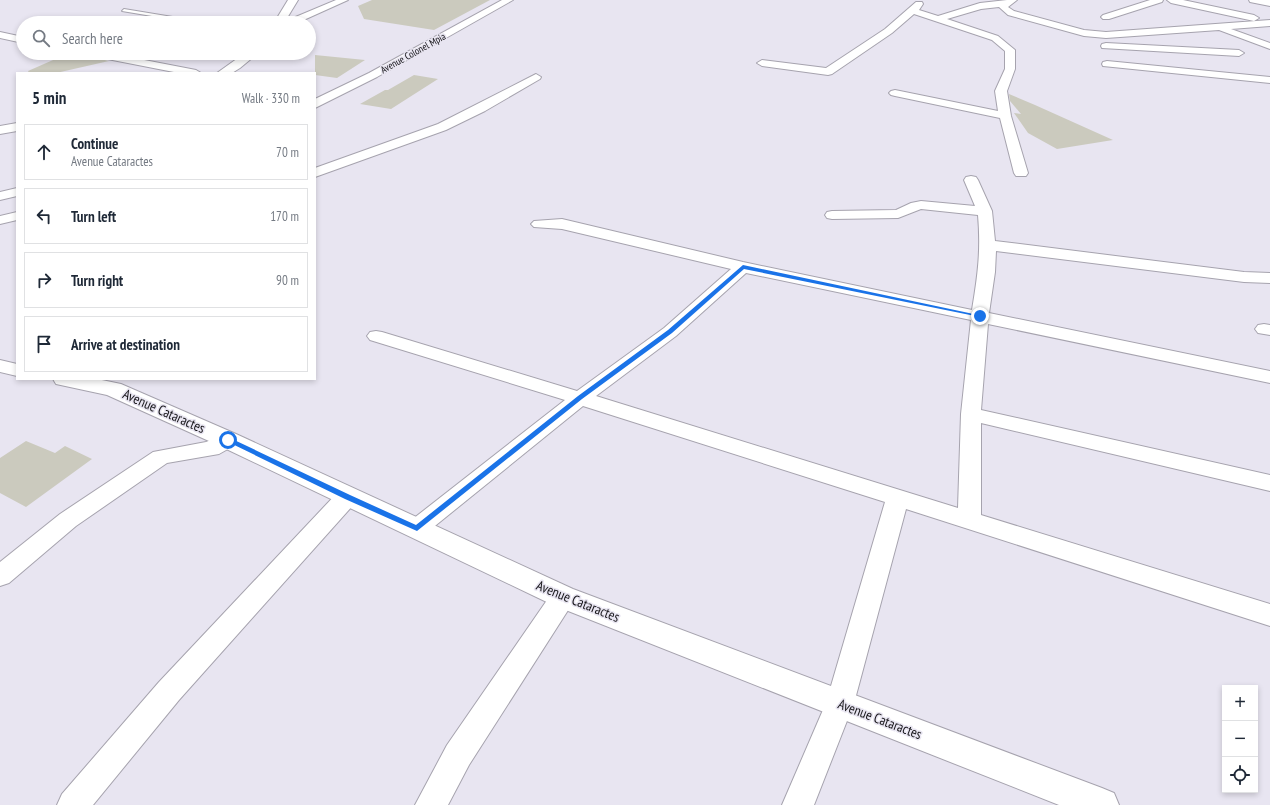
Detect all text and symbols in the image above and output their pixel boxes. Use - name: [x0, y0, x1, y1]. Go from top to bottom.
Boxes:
- search box: [16, 16, 316, 60]
- icon: search: [30, 27, 52, 49]
- text: Search here: [62, 29, 123, 48]
- street label: Avenue Colonel Mpia: [378, 30, 448, 76]
- text: 5 min: [32, 87, 66, 109]
- text: Walk · 330 m: [242, 90, 300, 107]
- text: Continue: [71, 134, 118, 153]
- icon: ahead: [33, 141, 55, 163]
- text: 70 m: [276, 144, 299, 161]
- text: Avenue Cataractes: [71, 153, 153, 170]
- icon: left: [33, 205, 55, 227]
- text: Turn left: [71, 207, 116, 226]
- text: 170 m: [270, 208, 299, 225]
- icon: right: [33, 269, 55, 291]
- text: Turn right: [71, 271, 123, 290]
- text: 90 m: [276, 272, 299, 289]
- route end: [971, 307, 989, 325]
- icon: arrive: [33, 333, 55, 355]
- text: Arrive at destination: [71, 335, 180, 354]
- street label: Avenue Cataractes: [120, 385, 208, 437]
- route start: [219, 431, 237, 449]
- street label: Avenue Cataractes: [534, 576, 623, 626]
- map controls: [1222, 685, 1258, 793]
- button: +: [1222, 685, 1258, 721]
- street label: Avenue Cataractes: [836, 695, 925, 743]
- button: −: [1222, 721, 1258, 757]
- button: locate: [1222, 757, 1258, 793]

